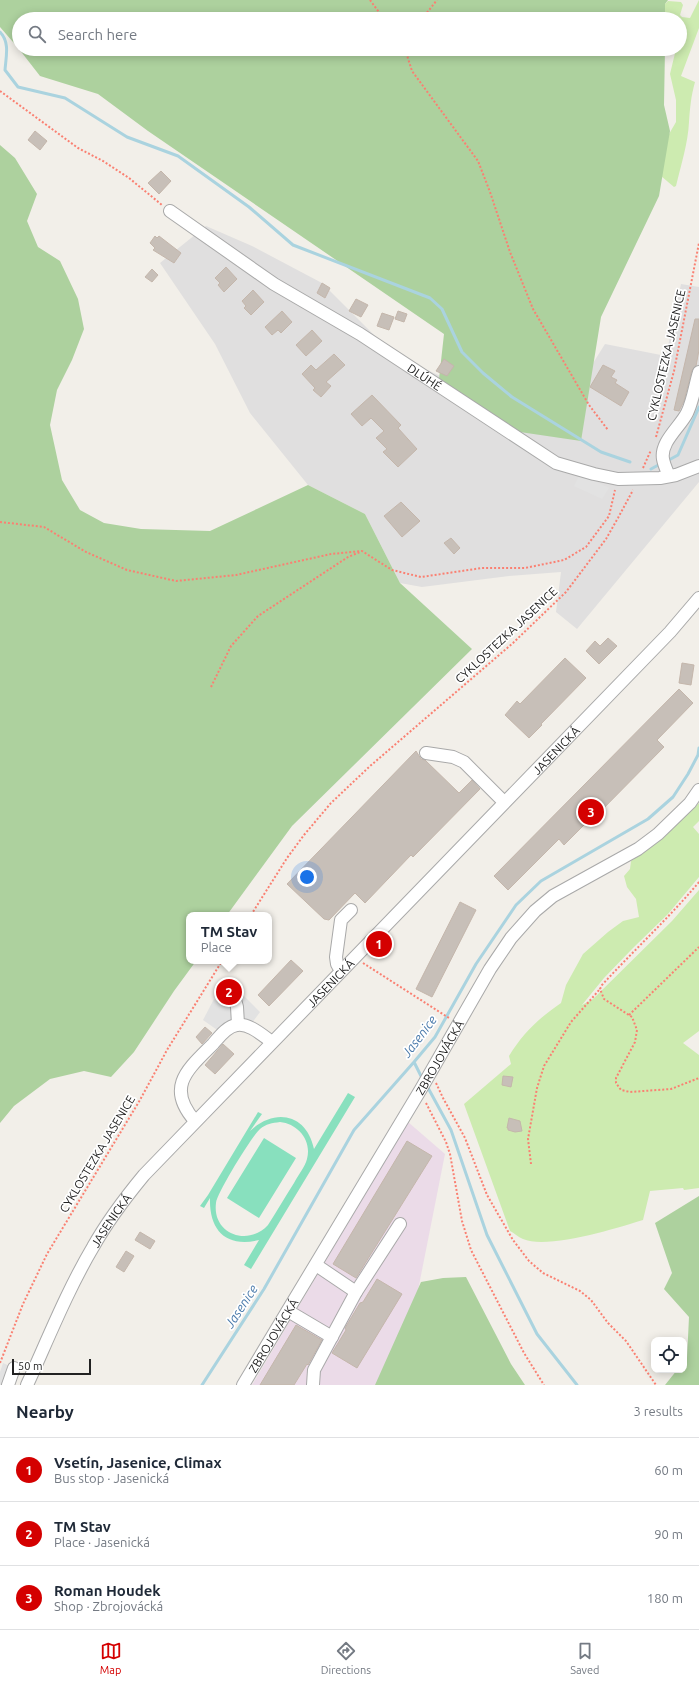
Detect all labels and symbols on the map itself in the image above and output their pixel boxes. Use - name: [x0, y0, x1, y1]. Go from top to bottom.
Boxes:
- street label: CYKLOSTEZKA JASENICE: [645, 288, 687, 422]
- street label: DLÚHÉ: [405, 361, 444, 393]
- street label: CYKLOSTEZKA JASENICE: [452, 584, 560, 686]
- street label: JASENICKÁ: [530, 723, 582, 777]
- pin: 3: [578, 797, 604, 827]
- your location: [297, 867, 317, 887]
- pin: 1: [366, 929, 392, 959]
- street label: JASENICKÁ: [304, 956, 356, 1009]
- pin: 2: [216, 977, 242, 1007]
- water label: Jasenice: [398, 1012, 439, 1060]
- street label: ZBROJOVÁCKÁ: [413, 1018, 466, 1097]
- street label: CYKLOSTEZKA JASENICE: [57, 1093, 137, 1215]
- street label: JASENICKÁ: [88, 1191, 133, 1249]
- water label: Jasenice: [221, 1282, 260, 1331]
- street label: ZBROJOVÁCKÁ: [246, 1296, 300, 1375]
- scale bar: [12, 1357, 91, 1376]

